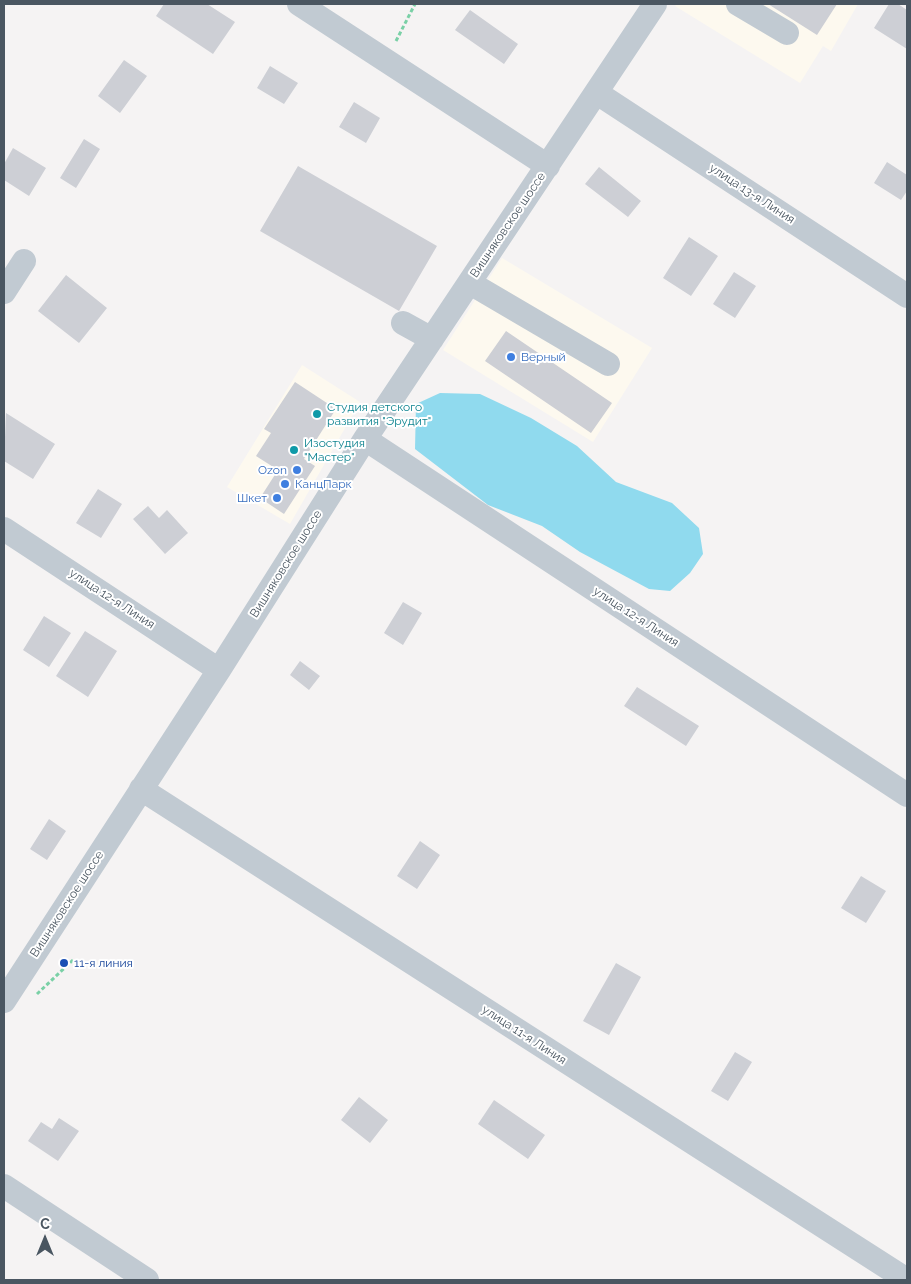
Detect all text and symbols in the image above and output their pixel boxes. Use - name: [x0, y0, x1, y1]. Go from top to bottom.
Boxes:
- street label: улица 13-я Линия: [707, 161, 797, 227]
- street label: Вишняковское шоссе: [467, 170, 549, 280]
- place label: Верный: [521, 350, 566, 364]
- marker: Верный: [505, 351, 517, 363]
- place label: Студия детского развития "Эрудит": [327, 400, 431, 428]
- marker: Студия детского развития "Эрудит": [311, 408, 323, 420]
- place label: Изостудия "Мастер": [304, 436, 365, 464]
- marker: Изостудия "Мастер": [288, 444, 300, 456]
- place label: Ozon: [258, 463, 287, 477]
- marker: Ozon: [291, 464, 303, 476]
- place label: КанцПарк: [295, 477, 352, 491]
- marker: КанцПарк: [279, 478, 291, 490]
- place label: Шкет: [237, 491, 267, 505]
- marker: Шкет: [271, 492, 283, 504]
- street label: Вишняковское шоссе: [247, 508, 325, 620]
- street label: улица 12-я Линия: [67, 566, 157, 632]
- street label: улица 12-я Линия: [591, 584, 681, 650]
- street label: Вишняковское шоссе: [27, 848, 107, 960]
- place label: 11-я линия: [74, 956, 133, 970]
- marker: 11-я линия: [58, 957, 70, 969]
- street label: улица 11-я Линия: [479, 1002, 569, 1068]
- north arrow: [20, 1214, 70, 1264]
- text: С: [40, 1216, 50, 1232]

